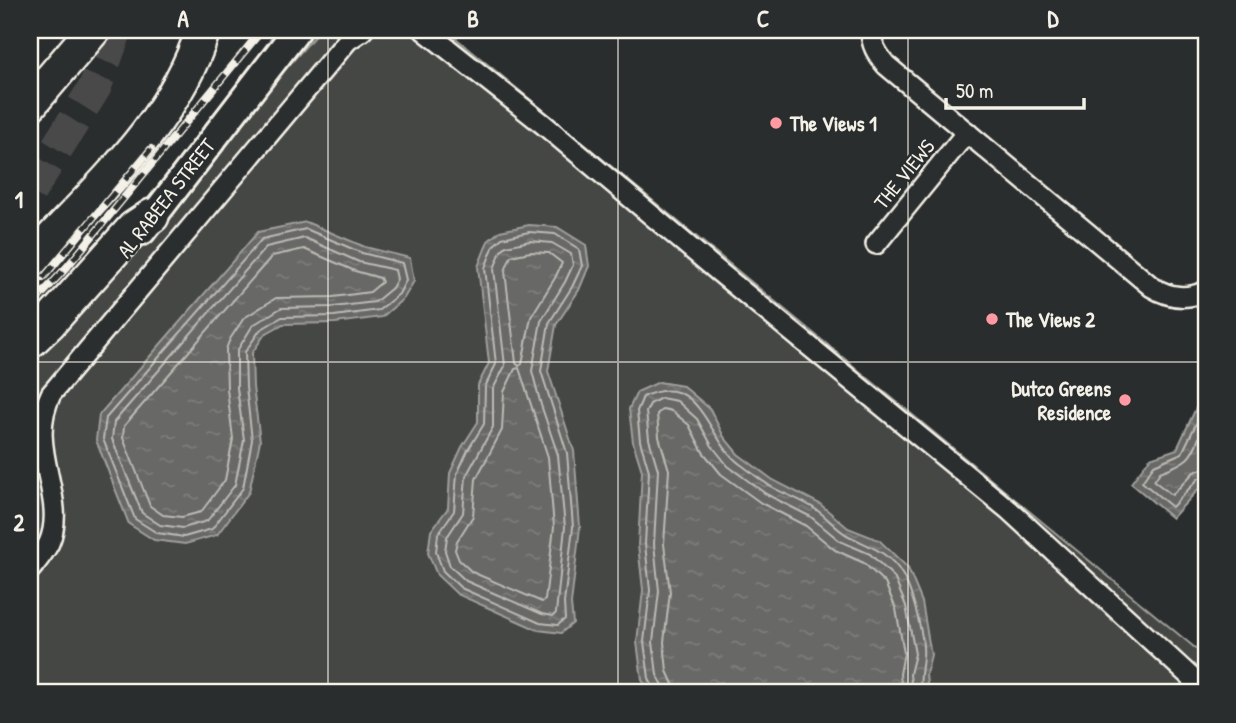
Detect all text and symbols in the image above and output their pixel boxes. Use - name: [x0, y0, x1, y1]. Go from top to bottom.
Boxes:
- text: A: [177, 3, 189, 34]
- text: B: [467, 3, 479, 34]
- text: C: [757, 3, 769, 34]
- text: D: [1048, 3, 1060, 34]
- scale bar: [946, 66, 1084, 110]
- text: 50 m: [956, 76, 993, 105]
- place label: The Views 1: [789, 109, 877, 138]
- marker: The Views 1: [768, 115, 784, 131]
- street label: AL RABEEA STREET: [110, 131, 223, 264]
- street label: THE VIEWS: [867, 133, 941, 215]
- text: 1: [15, 184, 23, 215]
- place label: The Views 2: [1005, 305, 1095, 334]
- marker: The Views 2: [984, 311, 1000, 327]
- place label: Dutco Greens Residence: [1012, 374, 1112, 427]
- marker: Dutco Greens Residence: [1117, 392, 1133, 408]
- text: 2: [14, 507, 25, 538]

